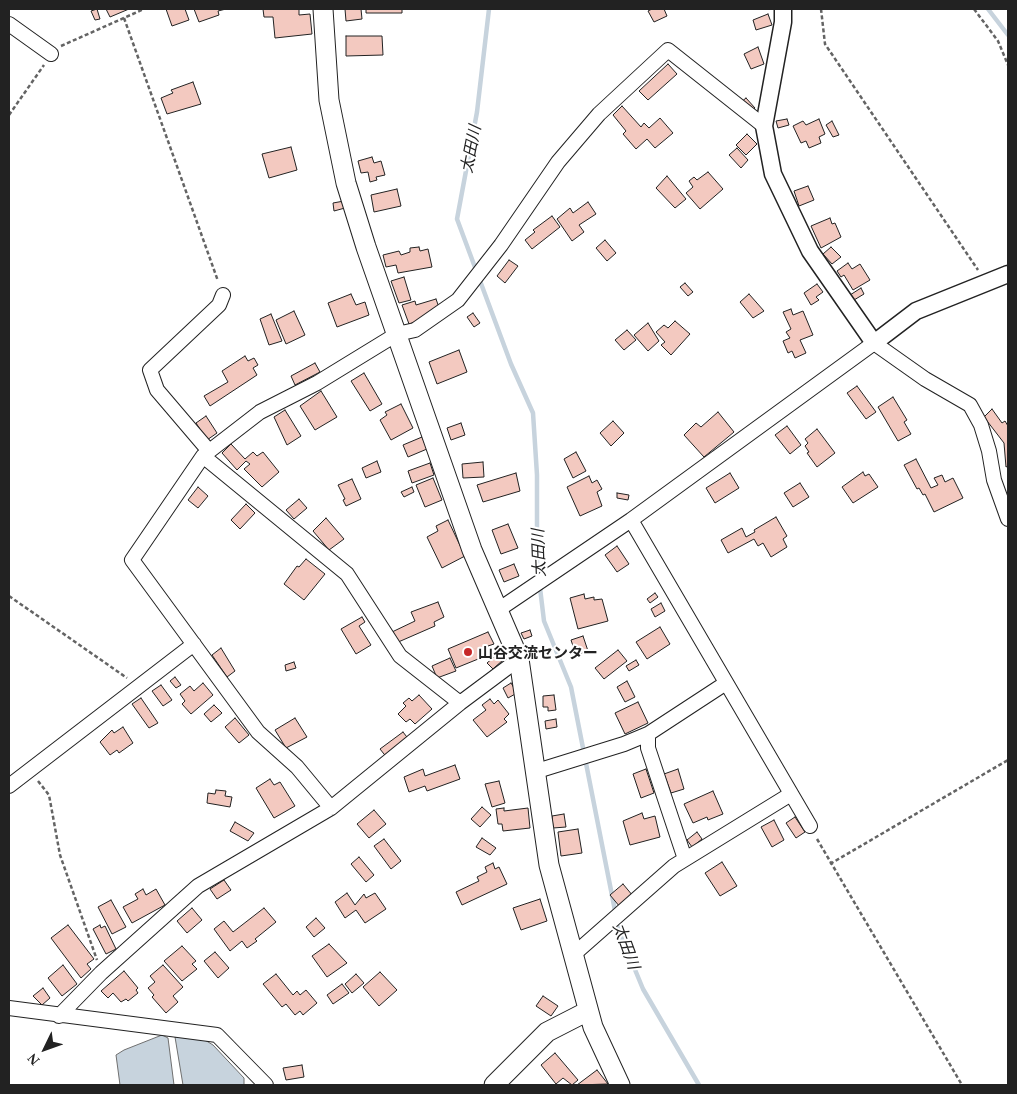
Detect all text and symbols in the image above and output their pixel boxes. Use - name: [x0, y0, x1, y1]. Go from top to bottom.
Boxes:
- water label: 太田川: [456, 124, 484, 174]
- water label: 太田川: [528, 529, 548, 577]
- place label: 山谷交流センター: [478, 643, 598, 661]
- marker: 山谷交流センター: [462, 646, 474, 658]
- water label: 太田川: [610, 920, 644, 972]
- north arrow: [20, 1024, 70, 1074]
- text: N: [25, 1051, 42, 1068]

